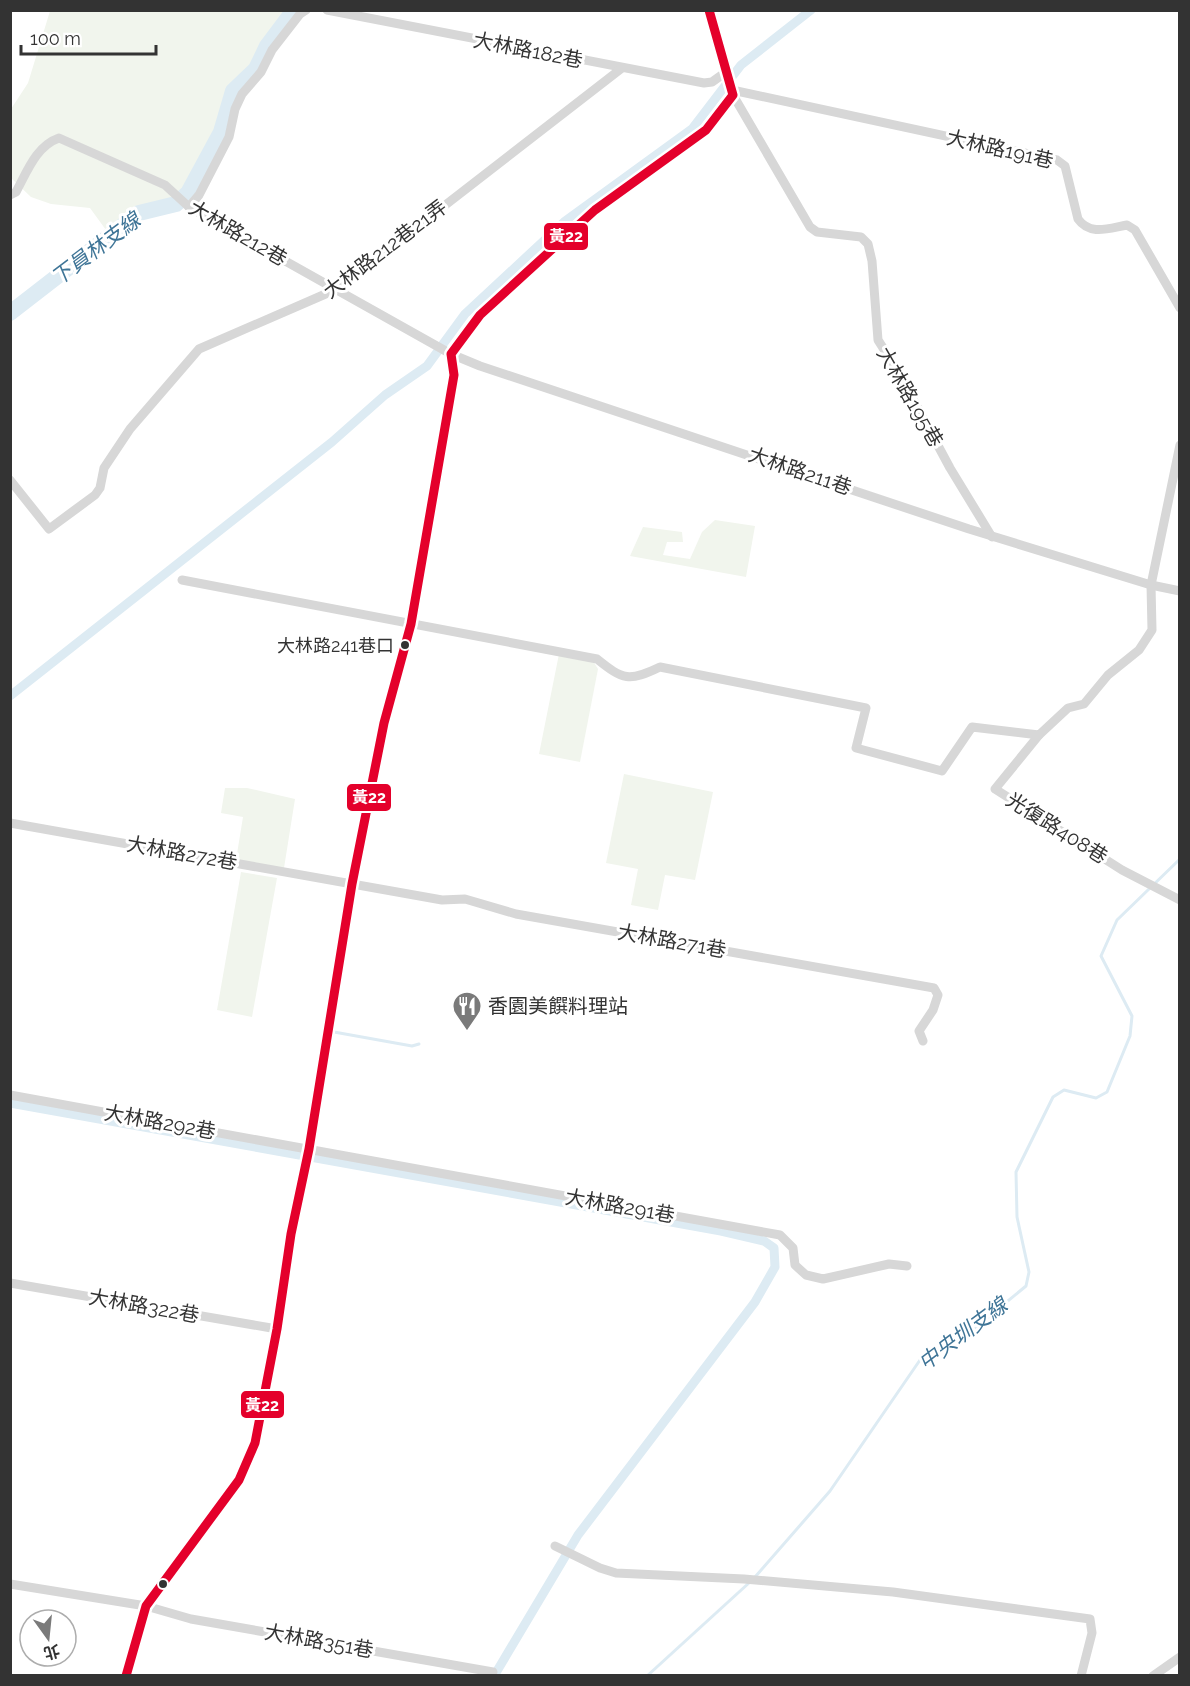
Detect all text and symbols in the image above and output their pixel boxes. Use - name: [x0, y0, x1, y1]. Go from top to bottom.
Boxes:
- scale bar: [21, 18, 156, 56]
- text: 100 m: [30, 28, 81, 49]
- street label: 大林路182巷: [471, 28, 585, 72]
- street label: 大林路191巷: [944, 125, 1056, 173]
- street label: 大林路212巷: [185, 195, 291, 271]
- street label: 大林路212巷21弄: [319, 195, 451, 303]
- water label: 下員林支線: [46, 206, 147, 290]
- line badge: 黃22: [543, 222, 589, 251]
- text: 黃22: [549, 227, 583, 246]
- street label: 大林路195巷: [872, 343, 948, 451]
- street label: 大林路211巷: [745, 442, 855, 500]
- place label: 大林路241巷口: [277, 635, 394, 656]
- marker: 大林路241巷口: [399, 639, 411, 651]
- line badge: 黃22: [346, 783, 392, 812]
- street label: 光復路408巷: [1002, 787, 1112, 869]
- text: 黃22: [352, 788, 386, 807]
- street label: 大林路272巷: [125, 831, 239, 875]
- street label: 大林路271巷: [616, 920, 728, 962]
- restaurant icon: 香園美饌料理站: [451, 990, 483, 1032]
- place label: 香園美饌料理站: [488, 994, 628, 1018]
- street label: 大林路292巷: [102, 1100, 218, 1144]
- street label: 大林路291巷: [563, 1185, 677, 1227]
- street label: 大林路322巷: [87, 1284, 201, 1328]
- water label: 中央圳支線: [913, 1291, 1014, 1375]
- line badge: 黃22: [240, 1390, 285, 1419]
- text: 黃22: [245, 1396, 279, 1415]
- unlabelled marker: [157, 1578, 169, 1590]
- north arrow: [18, 1608, 78, 1668]
- street label: 大林路351巷: [263, 1620, 375, 1662]
- text: 北: [42, 1641, 62, 1663]

